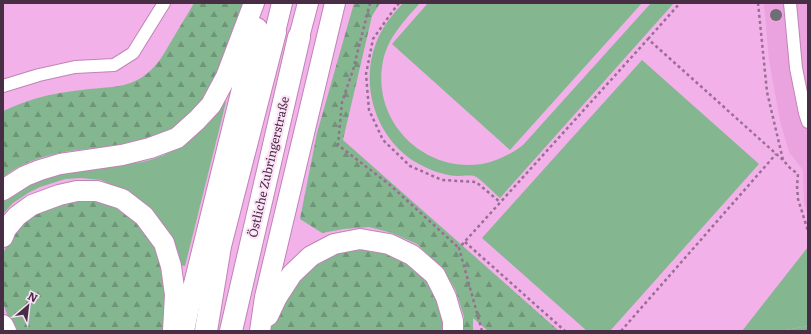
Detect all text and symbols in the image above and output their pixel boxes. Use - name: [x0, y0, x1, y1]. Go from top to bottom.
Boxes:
- street label: Östliche Zubringerstraße: [243, 94, 293, 239]
- north arrow: [8, 286, 48, 326]
- text: N: [25, 287, 41, 306]

